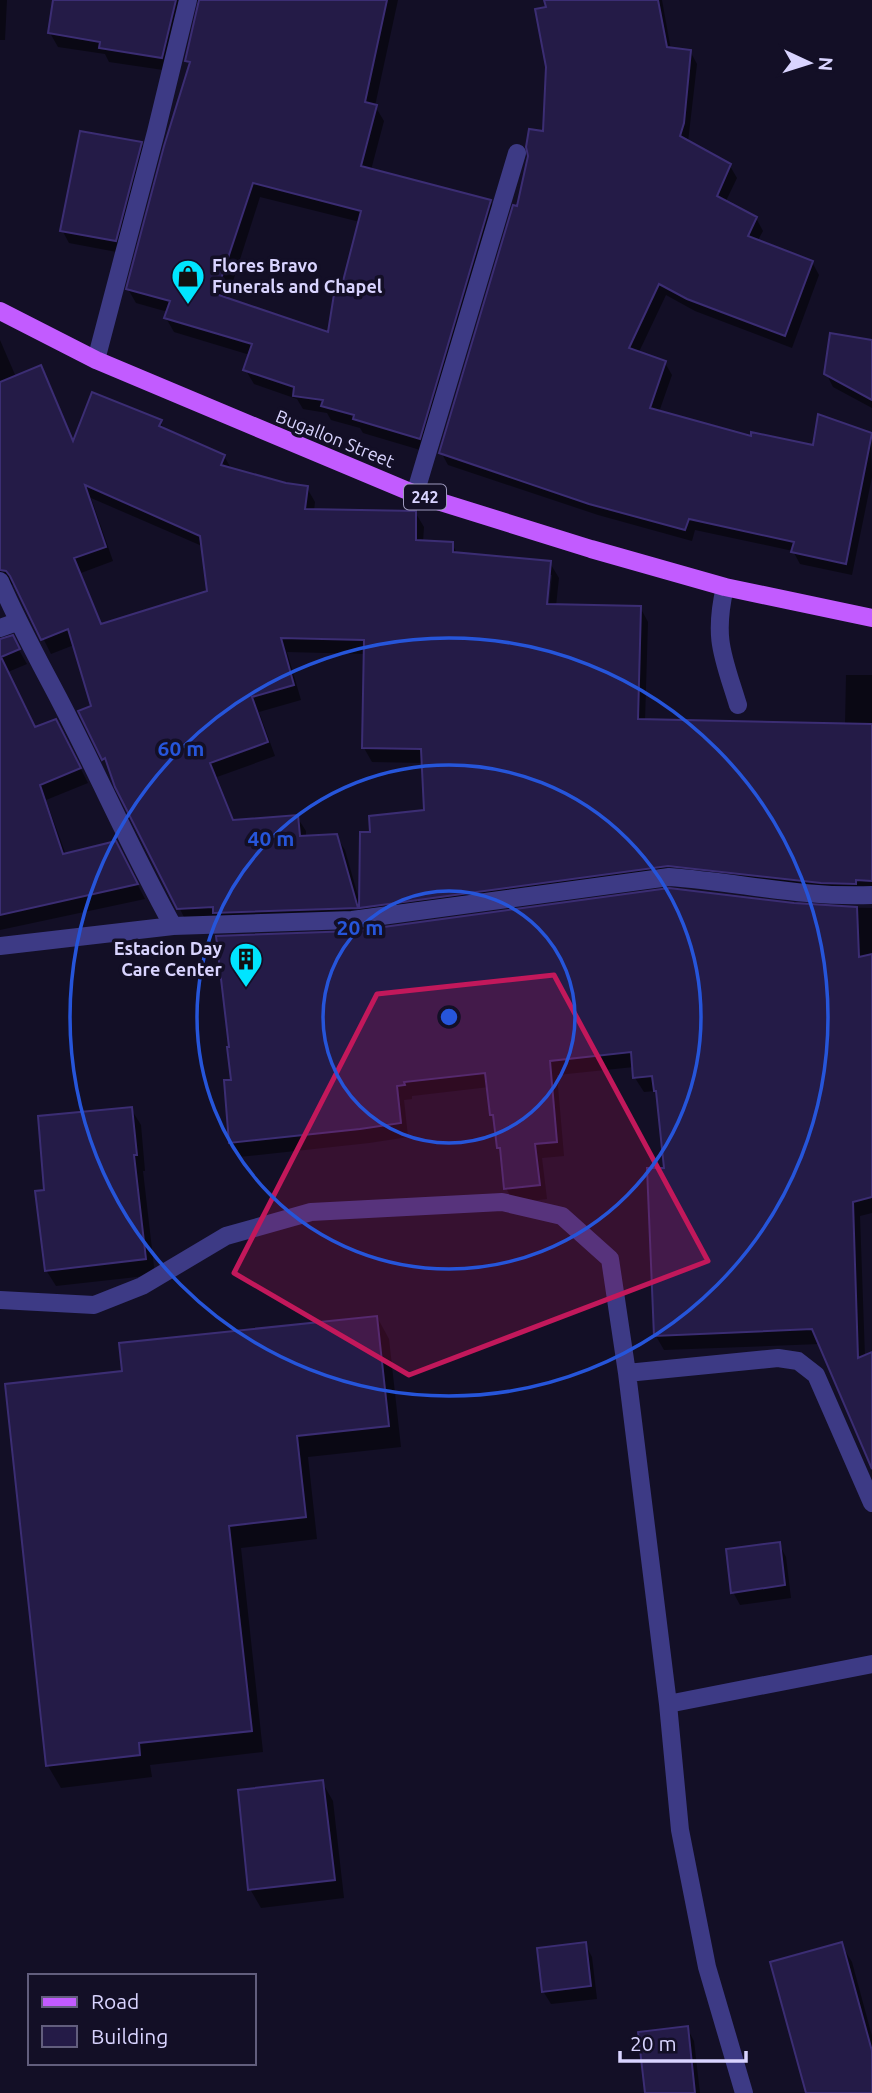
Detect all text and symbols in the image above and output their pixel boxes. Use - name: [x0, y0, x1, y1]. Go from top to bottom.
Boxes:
- north arrow: [774, 28, 844, 98]
- text: N: [814, 56, 837, 72]
- place label: Flores Bravo Funerals and Chapel: [212, 255, 383, 296]
- shop icon: Flores Bravo Funerals and Chapel: [169, 257, 207, 306]
- street label: Bugallon Street: [273, 405, 398, 471]
- road number: 242: [404, 484, 446, 510]
- text: 60 m: [158, 736, 204, 760]
- text: 40 m: [248, 826, 294, 850]
- text: 20 m: [337, 915, 383, 939]
- place label: Estacion Day Care Center: [114, 938, 223, 979]
- building icon: Estacion Day Care Center: [227, 940, 265, 989]
- centre of rings: [437, 1005, 461, 1029]
- legend: [28, 1974, 256, 2065]
- text: Road: [91, 1989, 139, 2013]
- scale bar: [620, 2020, 746, 2064]
- text: Building: [91, 2024, 168, 2048]
- text: 20 m: [630, 2031, 677, 2055]

